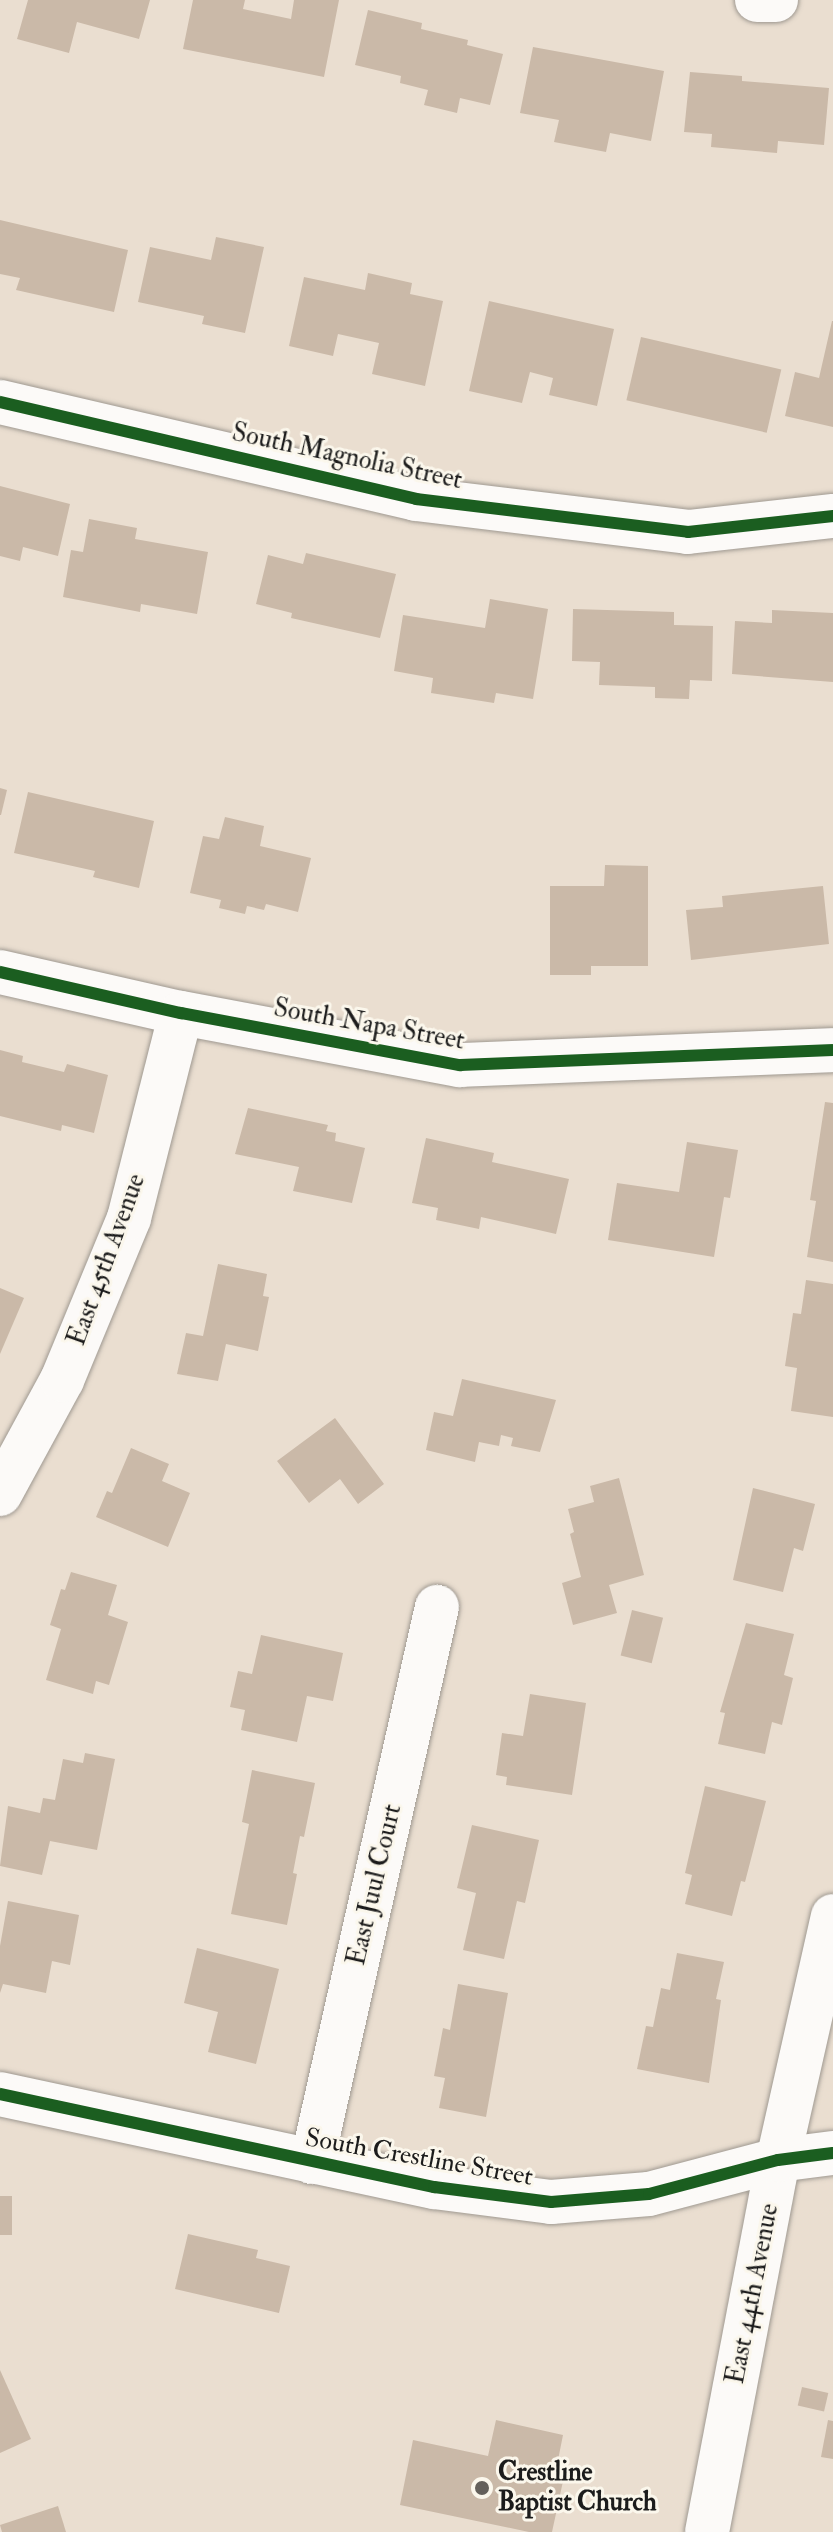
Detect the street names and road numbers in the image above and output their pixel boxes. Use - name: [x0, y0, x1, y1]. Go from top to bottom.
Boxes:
- street label: South Magnolia Street: [229, 417, 465, 497]
- street label: South Napa Street: [271, 993, 467, 1057]
- street label: East 45th Avenue: [61, 1170, 153, 1350]
- street label: East Juul Court: [341, 1801, 409, 1969]
- street label: South Crestline Street: [303, 2123, 535, 2193]
- street label: East 44th Avenue: [720, 2201, 786, 2387]

